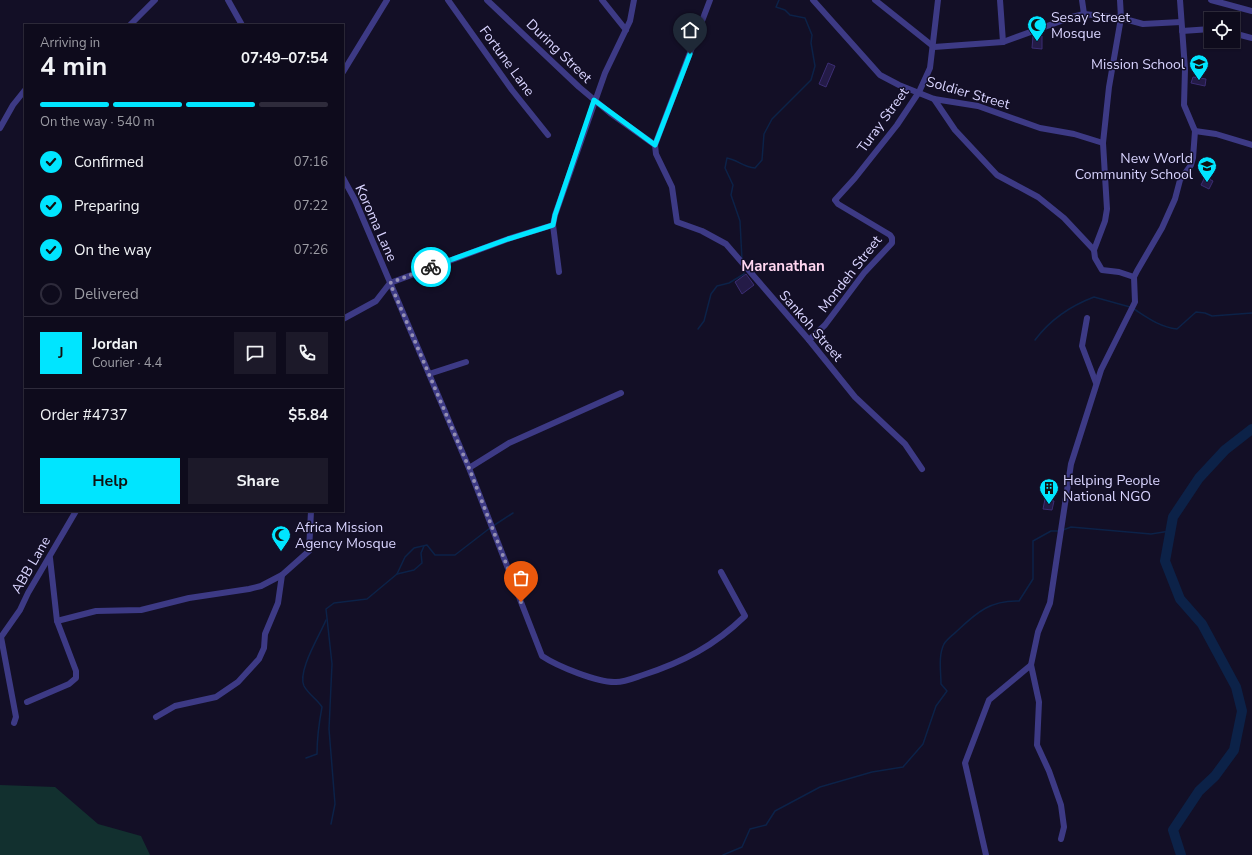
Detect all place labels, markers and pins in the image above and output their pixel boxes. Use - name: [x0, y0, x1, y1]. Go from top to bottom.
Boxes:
- place label: Sesay Street Mosque: [1051, 8, 1130, 43]
- pin: [673, 13, 707, 54]
- mosque icon: Sesay Street Mosque: [1026, 14, 1048, 42]
- school or university icon: Mission School: [1188, 53, 1210, 81]
- place label: Mission School: [1091, 55, 1186, 74]
- place label: New World Community School: [1075, 149, 1194, 184]
- school or university icon: New World Community School: [1196, 155, 1218, 183]
- place label: Helping People National NGO: [1063, 471, 1160, 506]
- building icon: Helping People National NGO: [1038, 477, 1060, 505]
- place label: Africa Mission Agency Mosque: [295, 518, 396, 553]
- mosque icon: Africa Mission Agency Mosque: [270, 524, 292, 552]
- pin: [504, 561, 538, 602]

